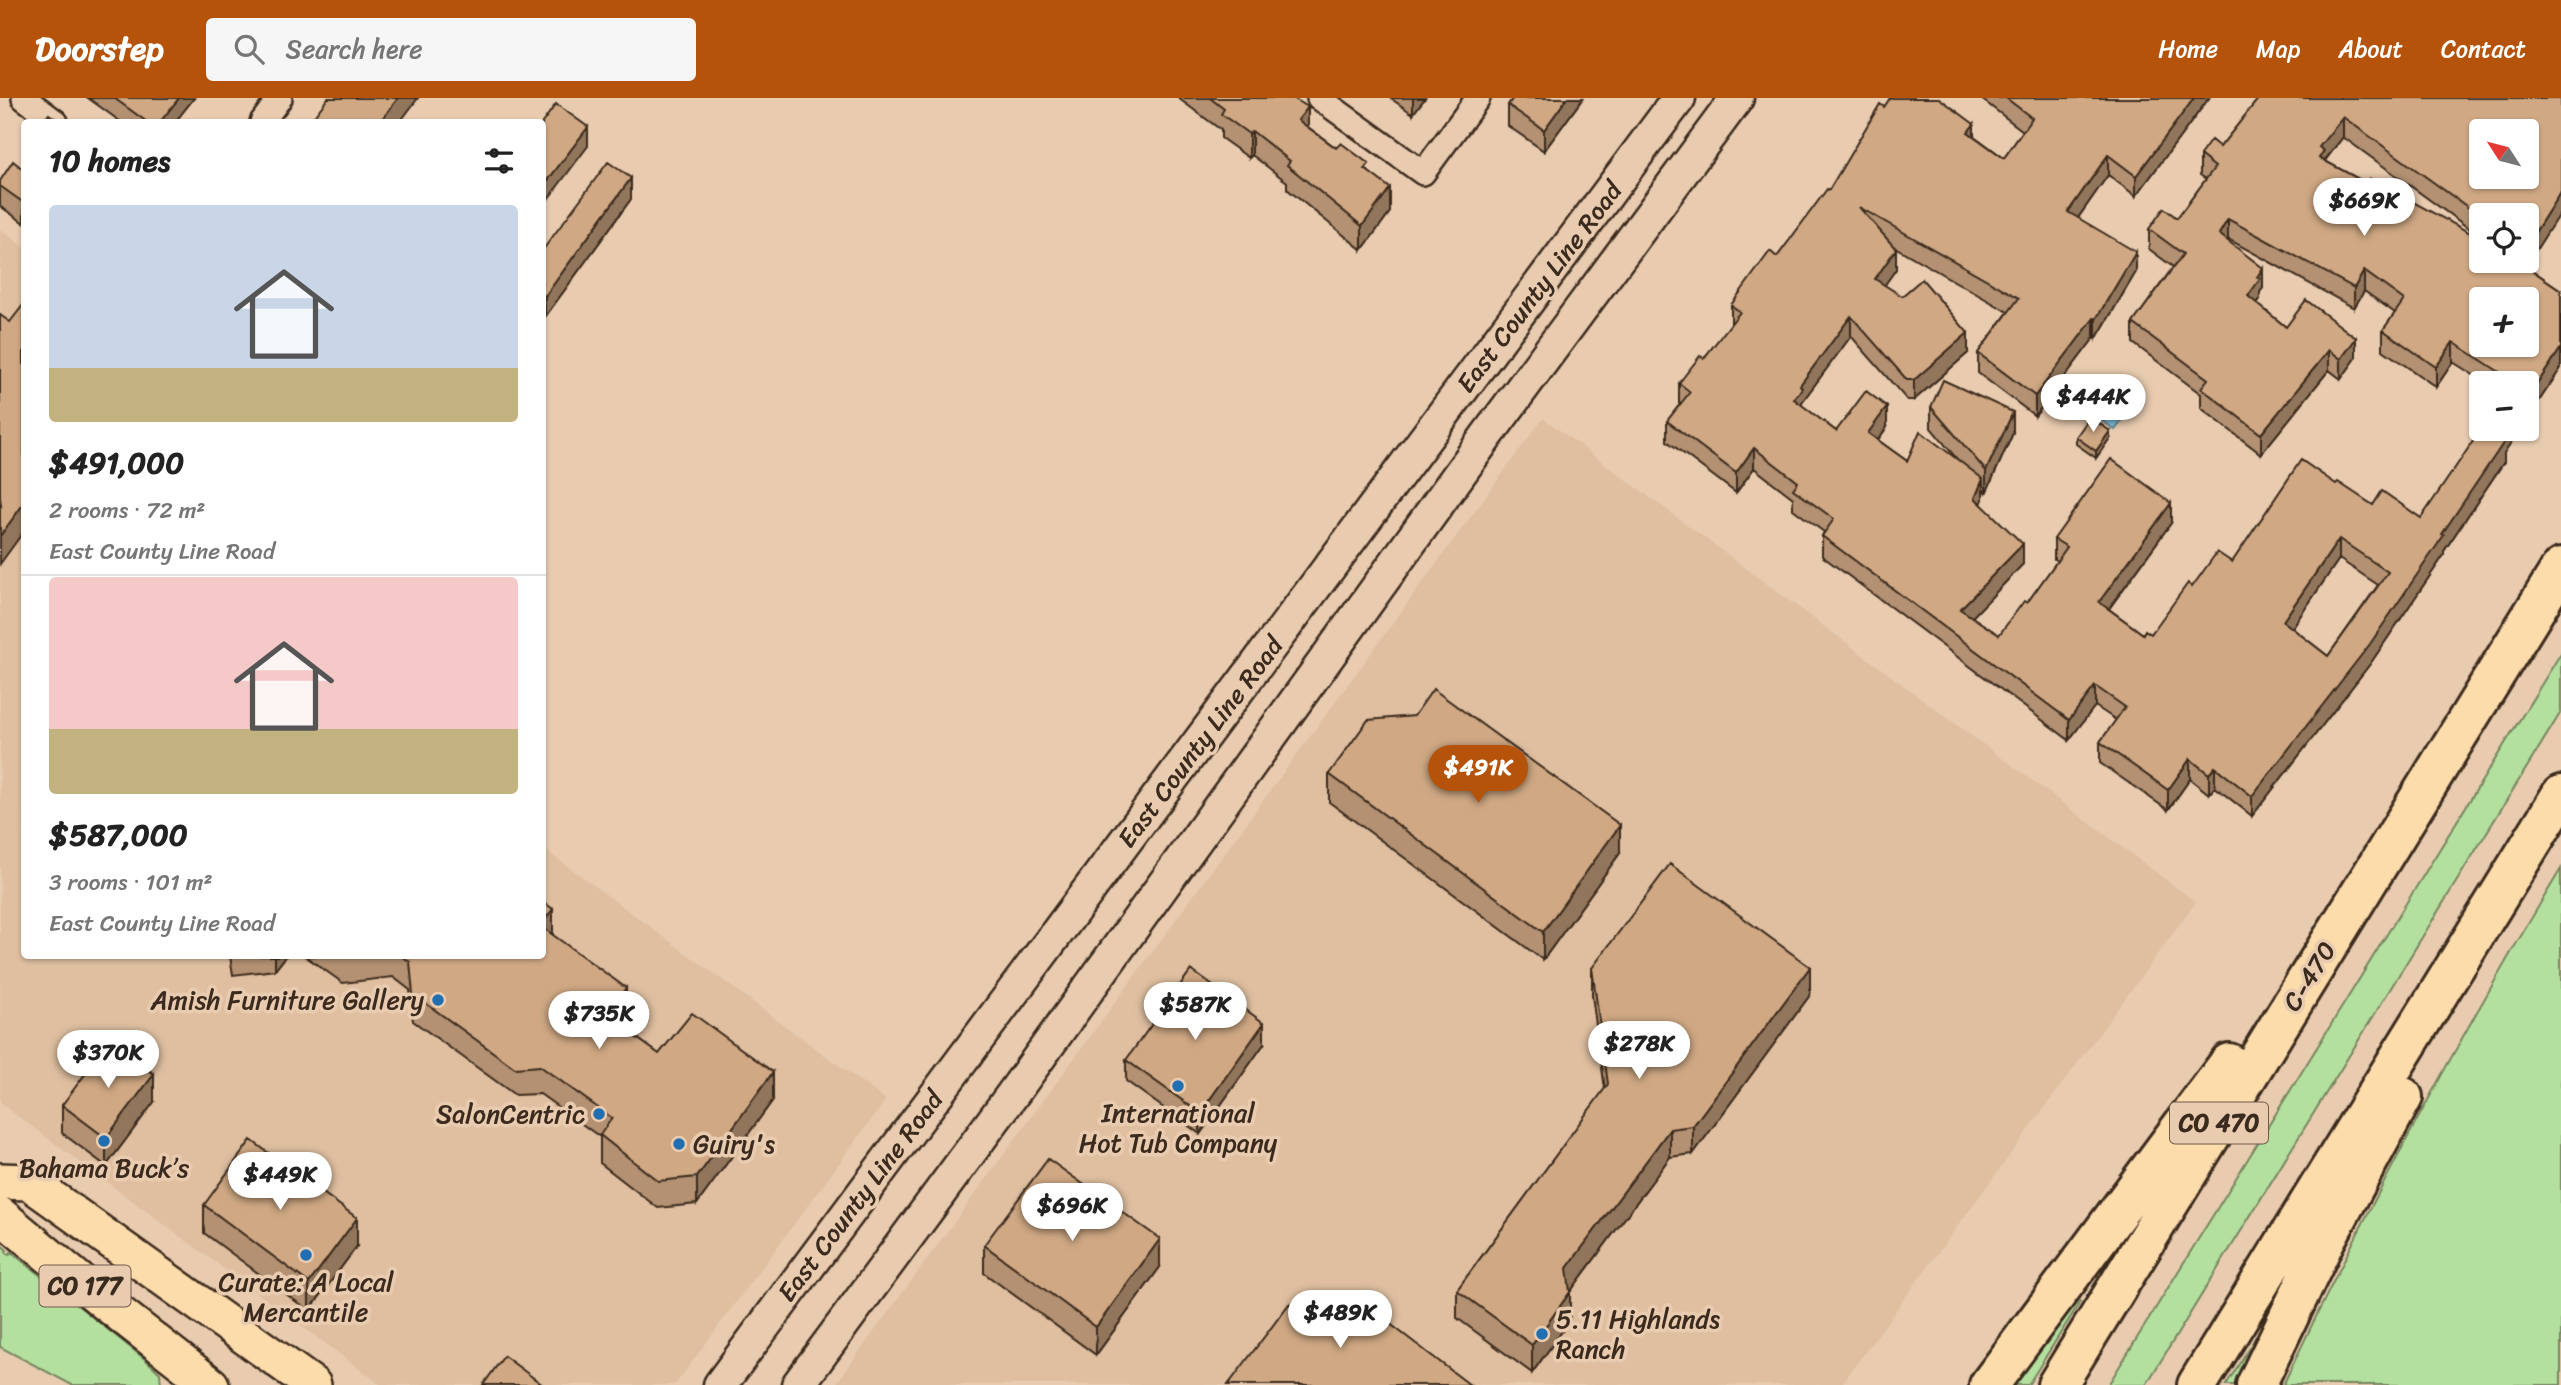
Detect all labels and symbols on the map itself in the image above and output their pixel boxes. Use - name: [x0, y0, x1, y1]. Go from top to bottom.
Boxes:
- north arrow: [2469, 119, 2539, 189]
- street label: East County Line Road: [1444, 169, 1636, 403]
- pin: $669K: [2315, 178, 2413, 238]
- pin: $444K: [2044, 374, 2142, 434]
- street label: East County Line Road: [1105, 624, 1297, 858]
- pin: $491K: [1429, 746, 1527, 805]
- street label: C-470: [2269, 932, 2349, 1020]
- place label: Amish Furniture Gallery: [150, 977, 424, 1023]
- pin: $587K: [1146, 982, 1244, 1042]
- marker: Amish Furniture Gallery: [430, 992, 446, 1008]
- pin: $735K: [550, 992, 648, 1051]
- pin: $278K: [1590, 1021, 1688, 1081]
- pin: $370K: [59, 1030, 157, 1090]
- street label: East County Line Road: [765, 1078, 957, 1312]
- marker: International Hot Tub Company: [1170, 1078, 1186, 1094]
- place label: International Hot Tub Company: [1079, 1090, 1278, 1166]
- place label: SalonCentric: [436, 1091, 585, 1137]
- road number: CO 470: [2170, 1102, 2268, 1143]
- marker: SalonCentric: [591, 1106, 607, 1122]
- place label: Guiry's: [693, 1121, 775, 1167]
- marker: Bahama Buck’s: [96, 1133, 112, 1149]
- marker: Guiry's: [671, 1136, 687, 1152]
- place label: Bahama Buck’s: [19, 1145, 189, 1191]
- pin: $449K: [231, 1152, 329, 1212]
- pin: $696K: [1023, 1184, 1121, 1243]
- marker: Curate: A Local Mercantile: [298, 1247, 314, 1263]
- place label: Curate: A Local Mercantile: [219, 1259, 394, 1335]
- road number: CO 177: [40, 1266, 130, 1306]
- pin: $489K: [1291, 1290, 1389, 1350]
- place label: 5.11 Highlands Ranch: [1556, 1296, 1720, 1372]
- marker: 5.11 Highlands Ranch: [1534, 1326, 1550, 1342]

